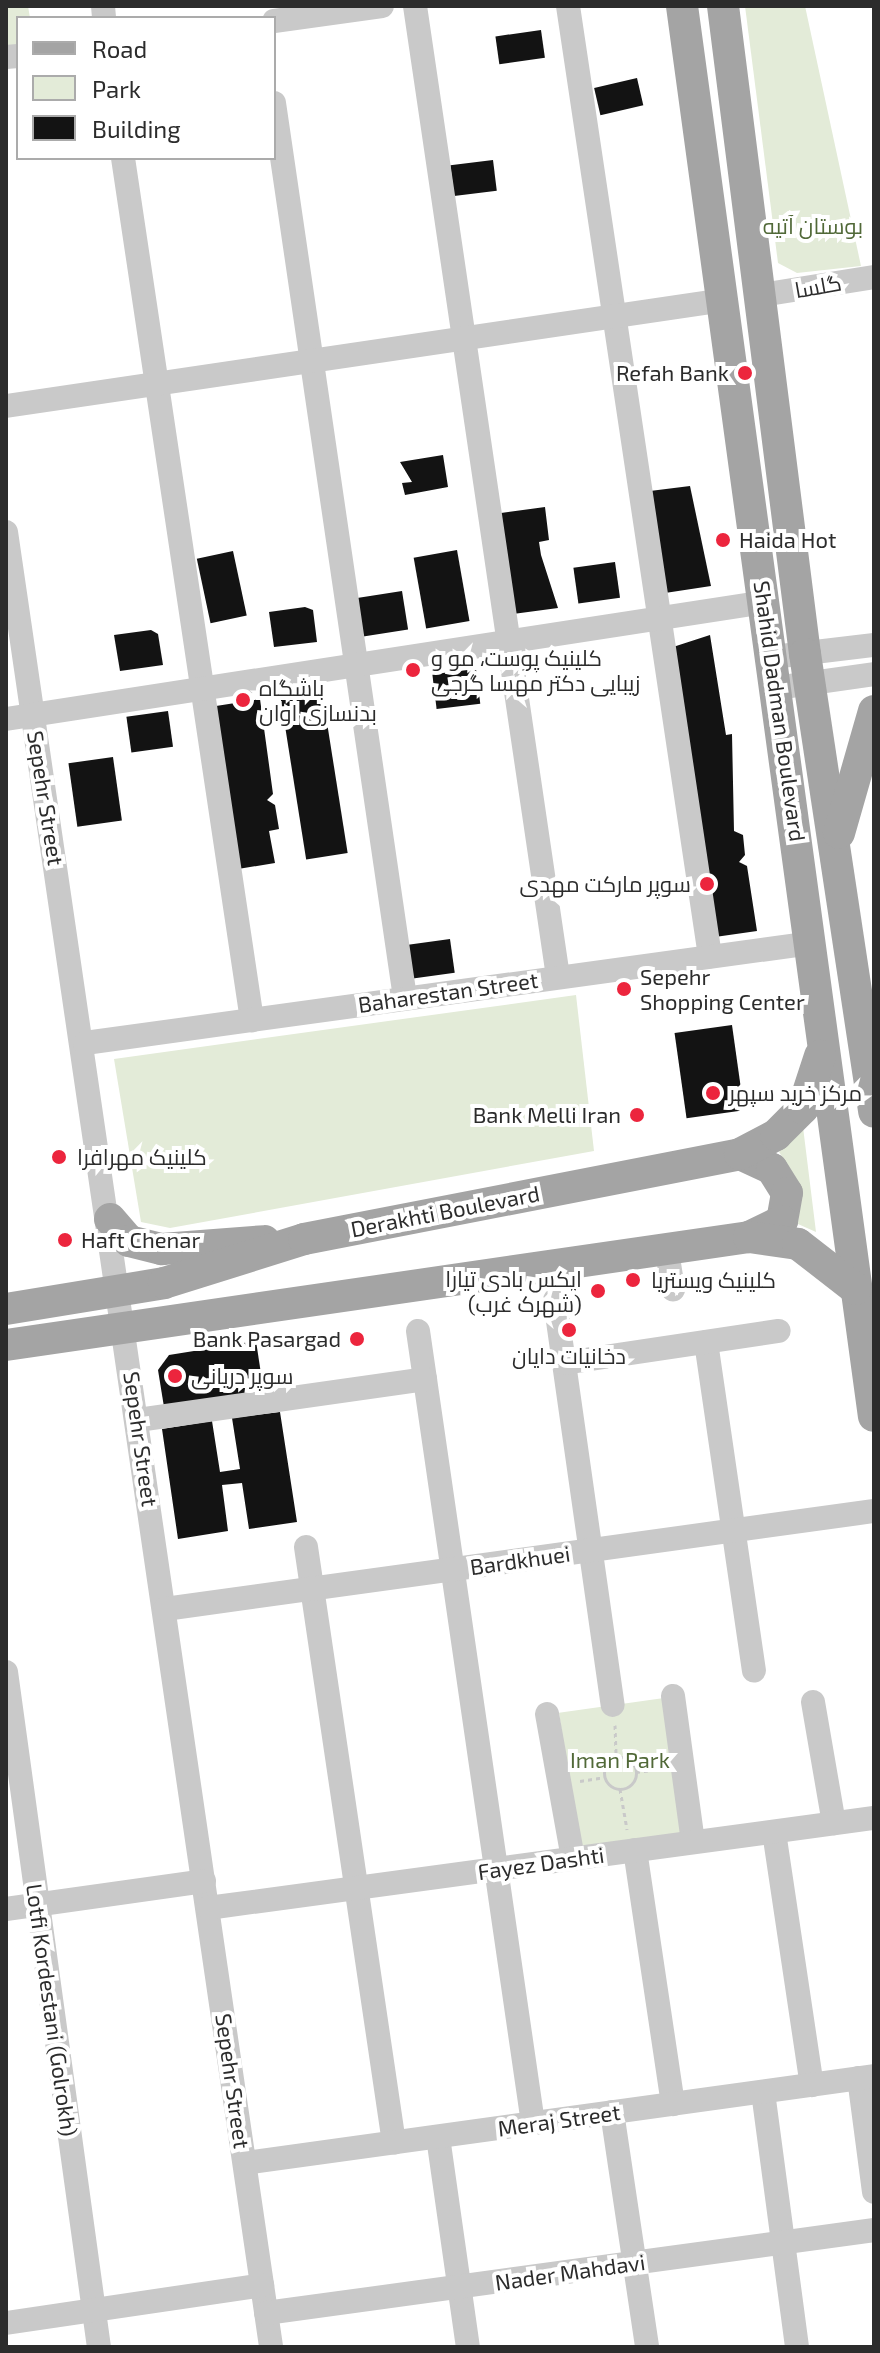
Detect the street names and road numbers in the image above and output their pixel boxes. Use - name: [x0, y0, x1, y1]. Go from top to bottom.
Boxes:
- street label: گلسا: [793, 269, 843, 303]
- street label: Shahid Dadman Boulevard: [749, 579, 811, 843]
- street label: Sepehr Street: [22, 729, 70, 867]
- street label: Baharestan Street: [356, 966, 540, 1018]
- street label: Derakhti Boulevard: [348, 1180, 542, 1242]
- street label: Sepehr Street: [118, 1370, 164, 1508]
- street label: Bardkhuei: [468, 1540, 572, 1580]
- street label: Fayez Dashti: [476, 1841, 606, 1885]
- street label: Lotfi Kordestani (Golrokh): [21, 1882, 83, 2138]
- street label: Sepehr Street: [210, 2012, 256, 2150]
- street label: Meraj Street: [496, 2098, 622, 2142]
- street label: Nader Mahdavi: [493, 2248, 647, 2296]

